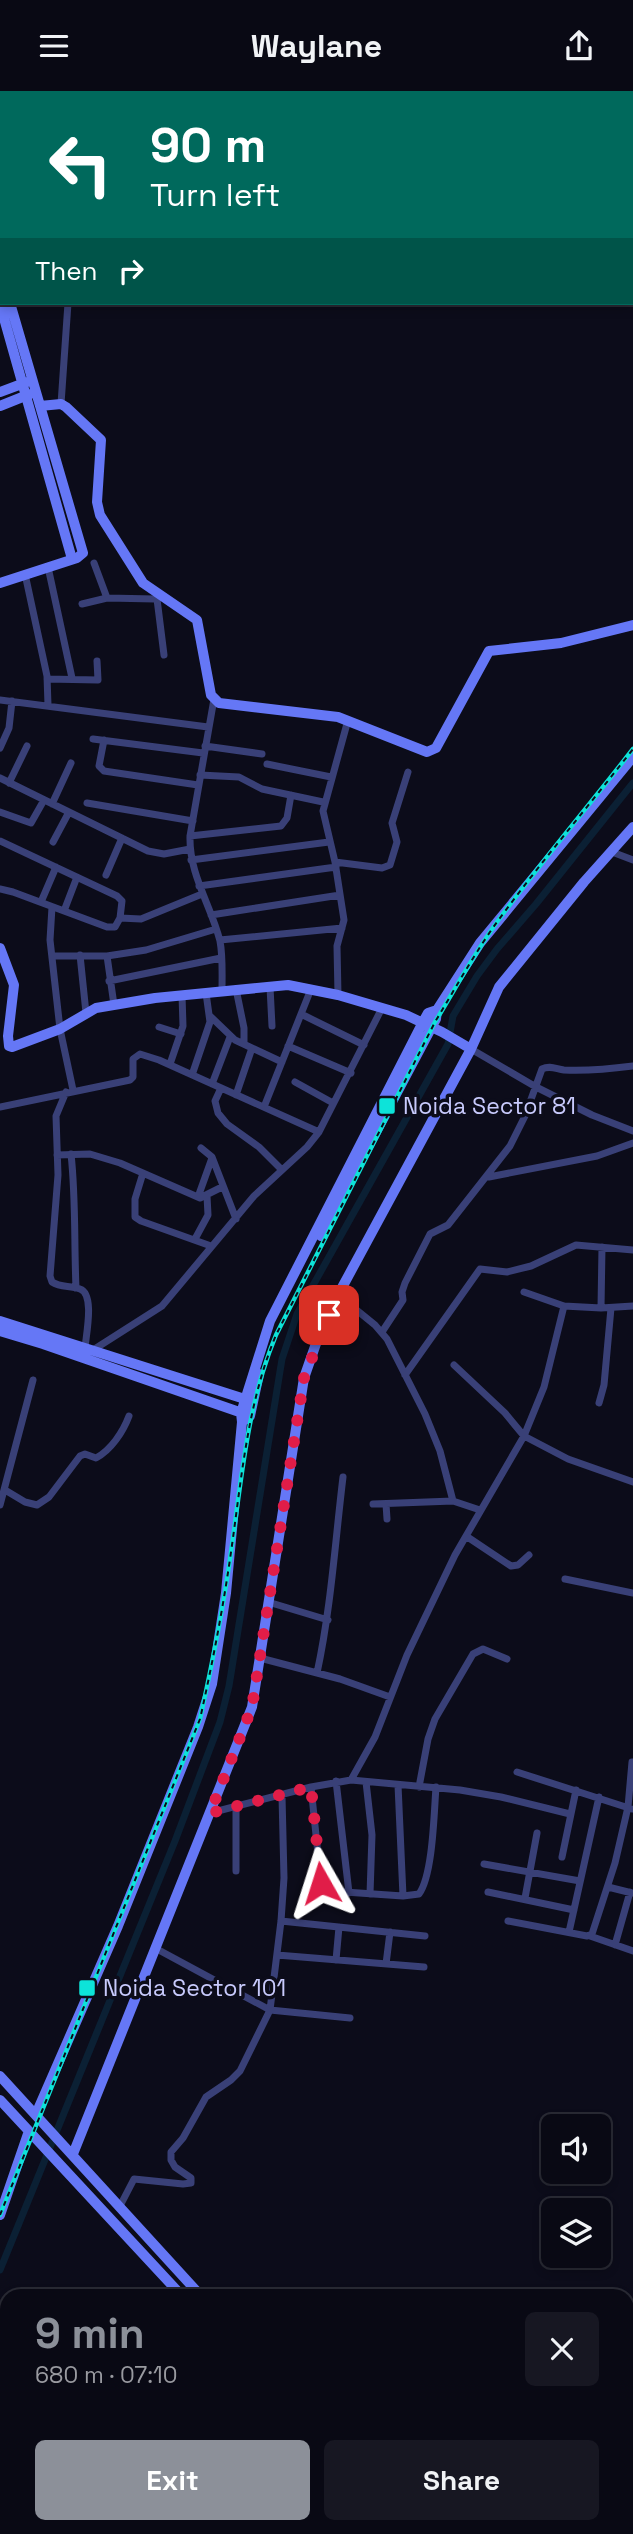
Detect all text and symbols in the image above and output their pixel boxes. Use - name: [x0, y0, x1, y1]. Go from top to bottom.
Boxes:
- text: Waylane: [251, 26, 382, 66]
- icon: menu: [35, 27, 73, 65]
- icon: share: [560, 27, 598, 65]
- text: 90 m: [150, 114, 266, 176]
- icon: left: [35, 119, 126, 210]
- text: Turn left: [150, 175, 280, 215]
- icon: right: [112, 252, 150, 290]
- text: Then: [35, 254, 98, 288]
- place label: Noida Sector 81: [403, 1091, 576, 1121]
- marker: Noida Sector 81: [377, 1096, 397, 1116]
- pin: [299, 1285, 359, 1345]
- icon: arrive: [310, 1296, 348, 1334]
- position arrow: [284, 1846, 358, 1920]
- place label: Noida Sector 101: [103, 1973, 286, 2003]
- marker: Noida Sector 101: [77, 1978, 97, 1998]
- map controls: [541, 2114, 611, 2268]
- button: sound: [541, 2114, 611, 2184]
- button: layers: [541, 2198, 611, 2268]
- text: 9 min: [35, 2307, 145, 2360]
- button: close: [525, 2312, 599, 2386]
- text: 680 m · 07:10: [35, 2360, 177, 2390]
- button: Exit: [35, 2440, 310, 2520]
- button: Share: [324, 2440, 599, 2520]

